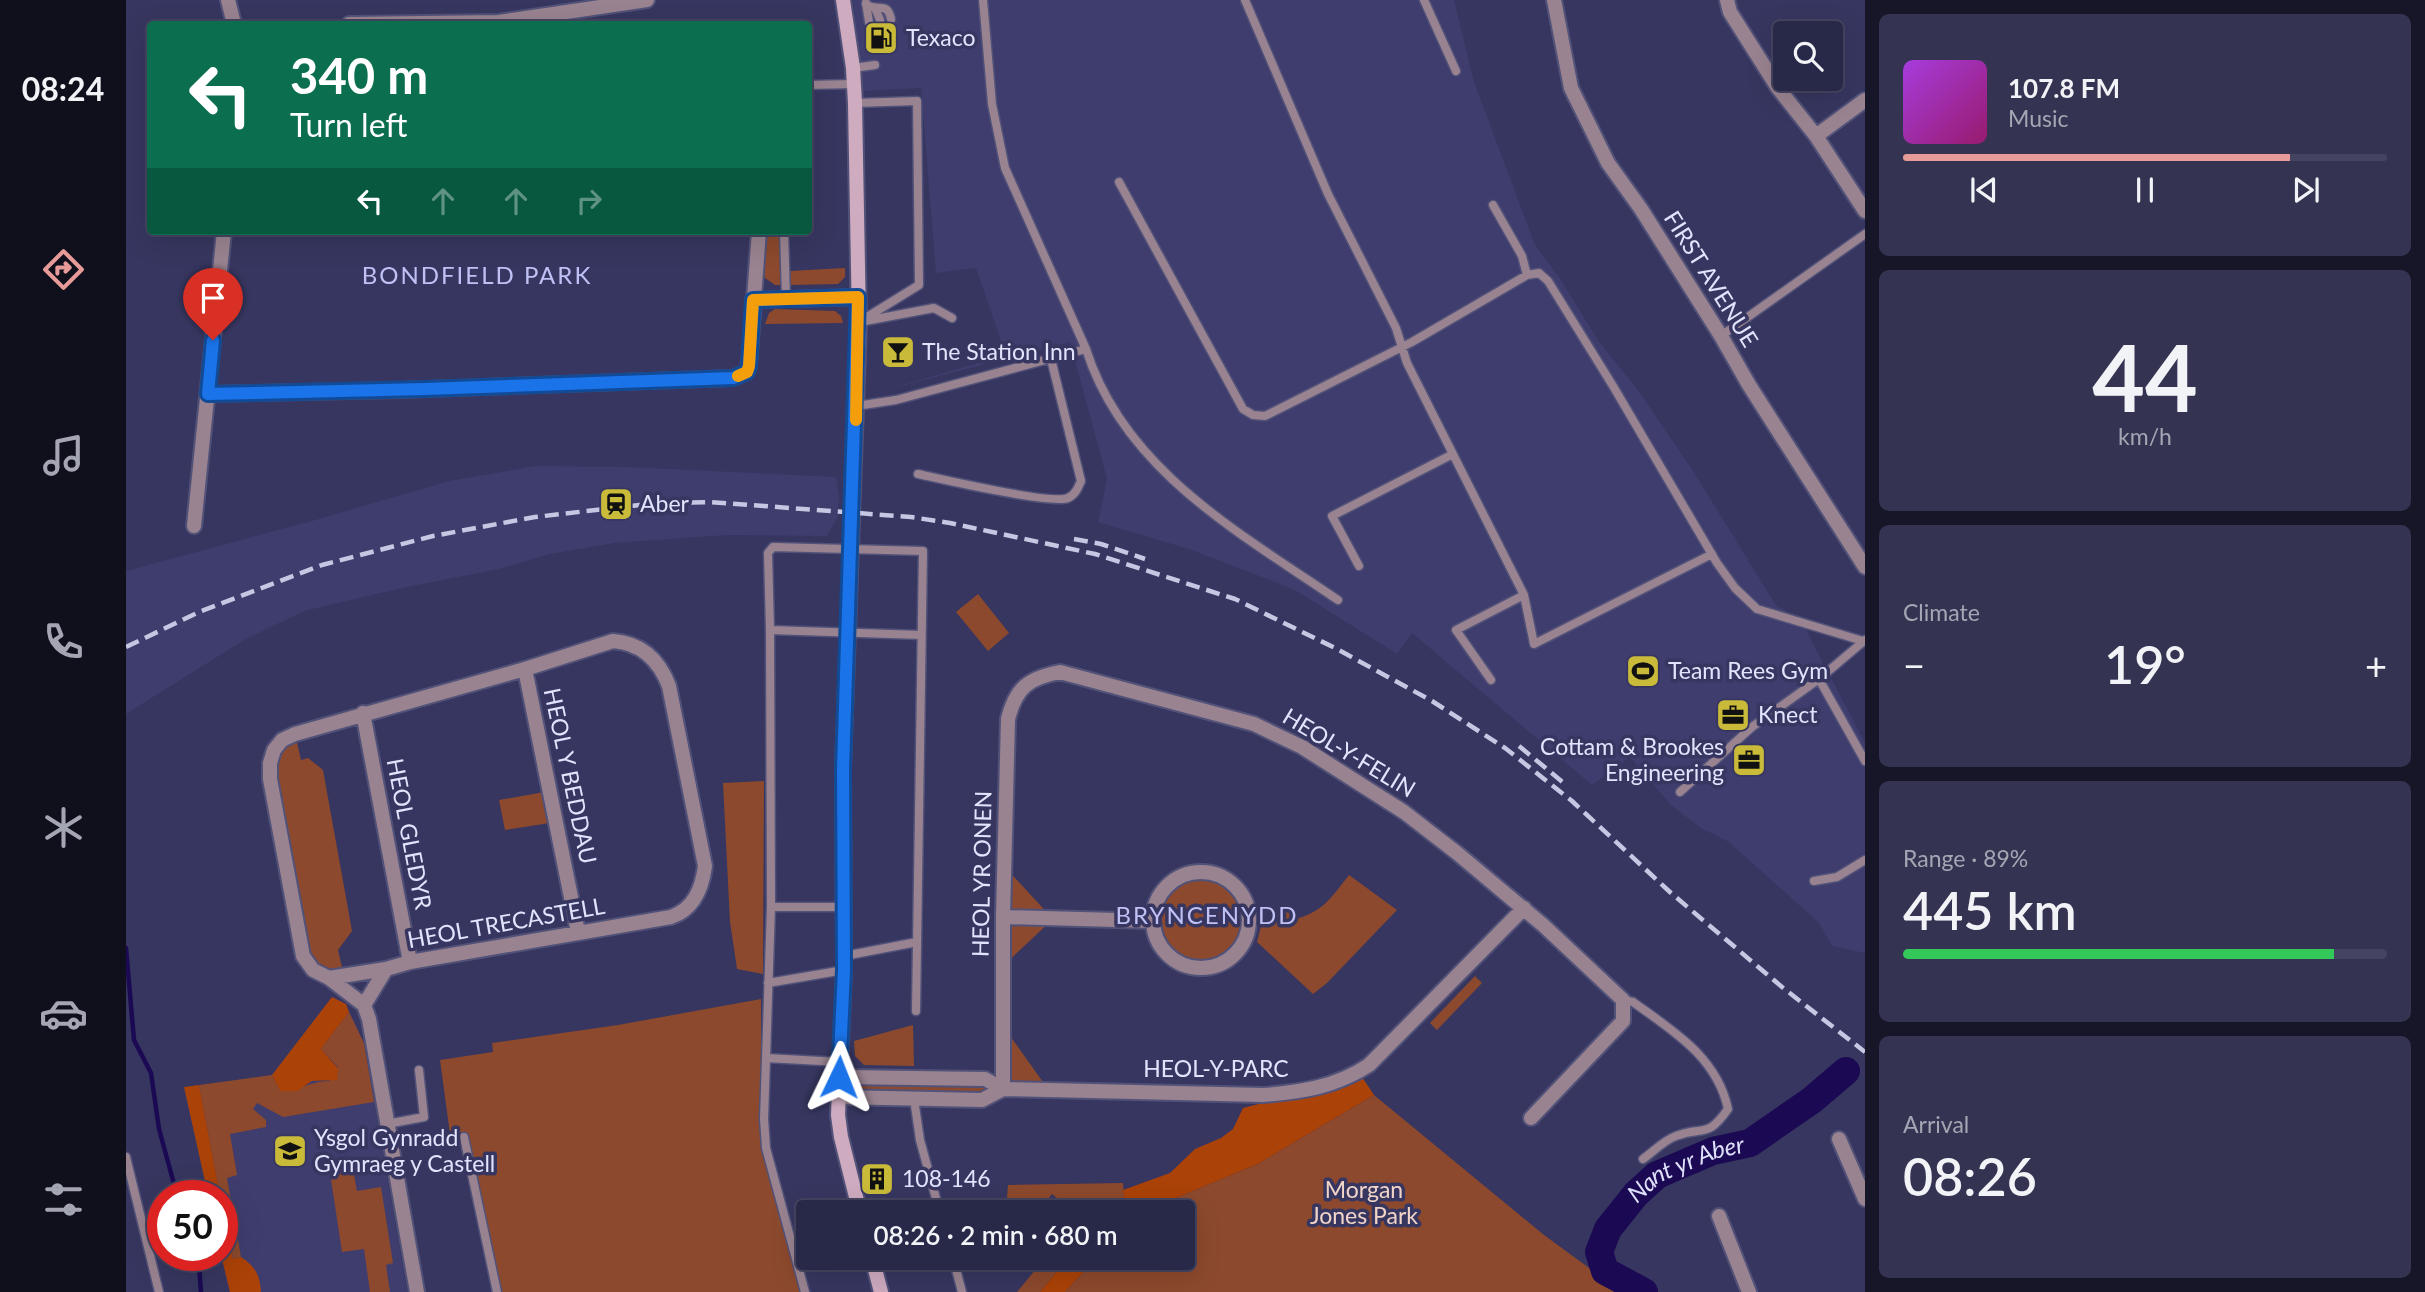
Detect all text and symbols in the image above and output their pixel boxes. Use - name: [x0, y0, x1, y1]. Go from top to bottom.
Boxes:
- fuel station icon: Texaco: [862, 19, 900, 57]
- map controls: [1773, 21, 1843, 91]
- button: search: [1773, 21, 1843, 91]
- place label: Texaco: [906, 23, 975, 51]
- text: 340 m: [290, 46, 428, 104]
- icon: left: [175, 49, 266, 140]
- text: 08:24: [22, 69, 104, 108]
- text: 107.8 FM: [2008, 72, 2120, 104]
- text: Music: [2008, 104, 2068, 132]
- text: Turn left: [290, 105, 407, 144]
- icon: previous: [1965, 171, 2003, 209]
- icon: pause: [2126, 171, 2164, 209]
- icon: next: [2287, 171, 2325, 209]
- icon: left: [351, 182, 389, 220]
- icon: ahead: [424, 182, 462, 220]
- icon: ahead: [497, 182, 535, 220]
- icon: right: [570, 182, 608, 220]
- street label: FIRST AVENUE: [1659, 205, 1765, 352]
- icon: directions: [39, 245, 88, 294]
- district label: BONDFIELD PARK: [362, 260, 592, 289]
- pin: [183, 268, 243, 340]
- icon: arrive: [194, 279, 232, 317]
- text: 44: [2092, 322, 2198, 431]
- bar icon: The Station Inn: [879, 333, 917, 371]
- place label: The Station Inn: [922, 337, 1076, 365]
- text: km/h: [2118, 422, 2172, 450]
- icon: music: [39, 431, 88, 480]
- station icon: Aber: [597, 485, 635, 523]
- place label: Aber: [640, 489, 690, 517]
- text: Climate: [1903, 598, 1980, 626]
- icon: phone: [39, 617, 88, 666]
- text: 19°: [2104, 633, 2186, 695]
- text: −: [1903, 642, 1925, 688]
- text: +: [2365, 642, 2387, 688]
- sports icon: Team Rees Gym: [1624, 652, 1662, 690]
- place label: Team Rees Gym: [1668, 656, 1828, 684]
- street label: HEOL Y BEDDAU: [539, 685, 603, 866]
- office icon: Knect: [1714, 696, 1752, 734]
- place label: Knect: [1758, 700, 1818, 728]
- street label: HEOL-Y-FELIN: [1278, 702, 1421, 803]
- place label: Cottam & Brookes Engineering: [1540, 732, 1724, 786]
- office icon: Cottam & Brookes Engineering: [1730, 741, 1768, 779]
- street label: HEOL GLEDYR: [382, 756, 438, 912]
- street label: HEOL YR ONEN: [966, 791, 996, 957]
- icon: climate: [39, 803, 88, 852]
- text: Range · 89%: [1903, 844, 2028, 872]
- text: 445 km: [1903, 879, 2077, 941]
- street label: HEOL TRECASTELL: [405, 891, 607, 953]
- district label: BRYNCENYDD: [1116, 900, 1298, 929]
- icon: car: [39, 989, 88, 1038]
- position arrow: [802, 1040, 876, 1114]
- street label: HEOL-Y-PARC: [1143, 1054, 1289, 1082]
- text: Arrival: [1903, 1110, 1969, 1138]
- place label: Ysgol Gynradd Gymraeg y Castell: [314, 1123, 495, 1177]
- water label: Nant yr Aber: [1621, 1129, 1747, 1208]
- school or university icon: Ysgol Gynradd Gymraeg y Castell: [271, 1132, 309, 1170]
- text: 08:26: [1903, 1145, 2037, 1207]
- building icon: 108-146: [858, 1160, 896, 1198]
- place label: 108-146: [902, 1164, 991, 1192]
- icon: filters: [39, 1175, 88, 1224]
- park label: Morgan Jones Park: [1310, 1175, 1418, 1229]
- speed limit sign: 50: [147, 1180, 238, 1271]
- text: 08:26 · 2 min · 680 m: [873, 1219, 1118, 1251]

